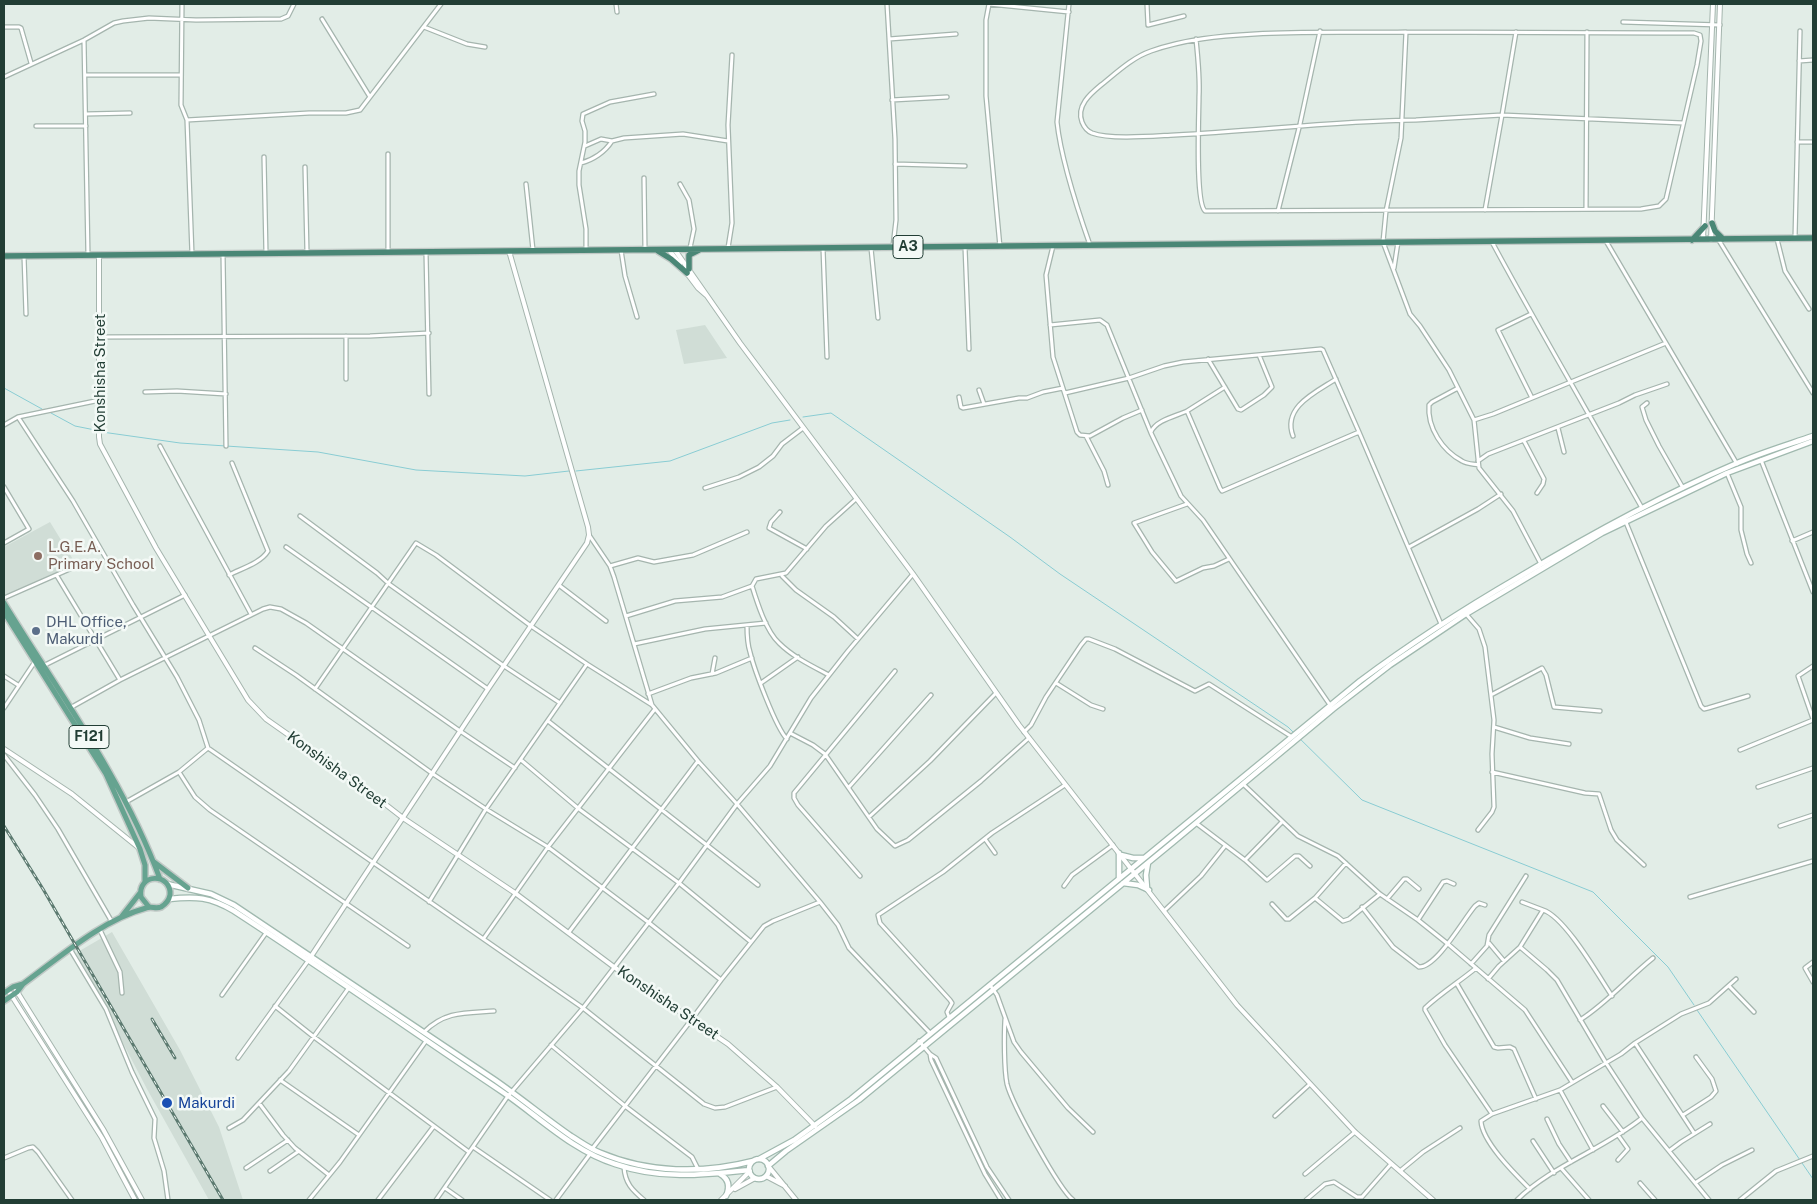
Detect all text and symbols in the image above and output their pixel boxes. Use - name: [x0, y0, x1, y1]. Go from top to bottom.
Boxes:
- road number: A3: [893, 236, 923, 258]
- street label: Konshisha Street: [91, 314, 109, 432]
- place label: L.G.E.A. Primary School: [48, 538, 154, 573]
- marker: L.G.E.A. Primary School: [32, 550, 44, 562]
- place label: DHL Office, Makurdi: [46, 613, 127, 648]
- marker: DHL Office, Makurdi: [30, 625, 42, 637]
- road number: F121: [69, 726, 109, 749]
- street label: Konshisha Street: [284, 728, 390, 812]
- street label: Konshisha Street: [614, 962, 722, 1044]
- place label: Makurdi: [178, 1094, 235, 1112]
- marker: Makurdi: [160, 1096, 174, 1110]

